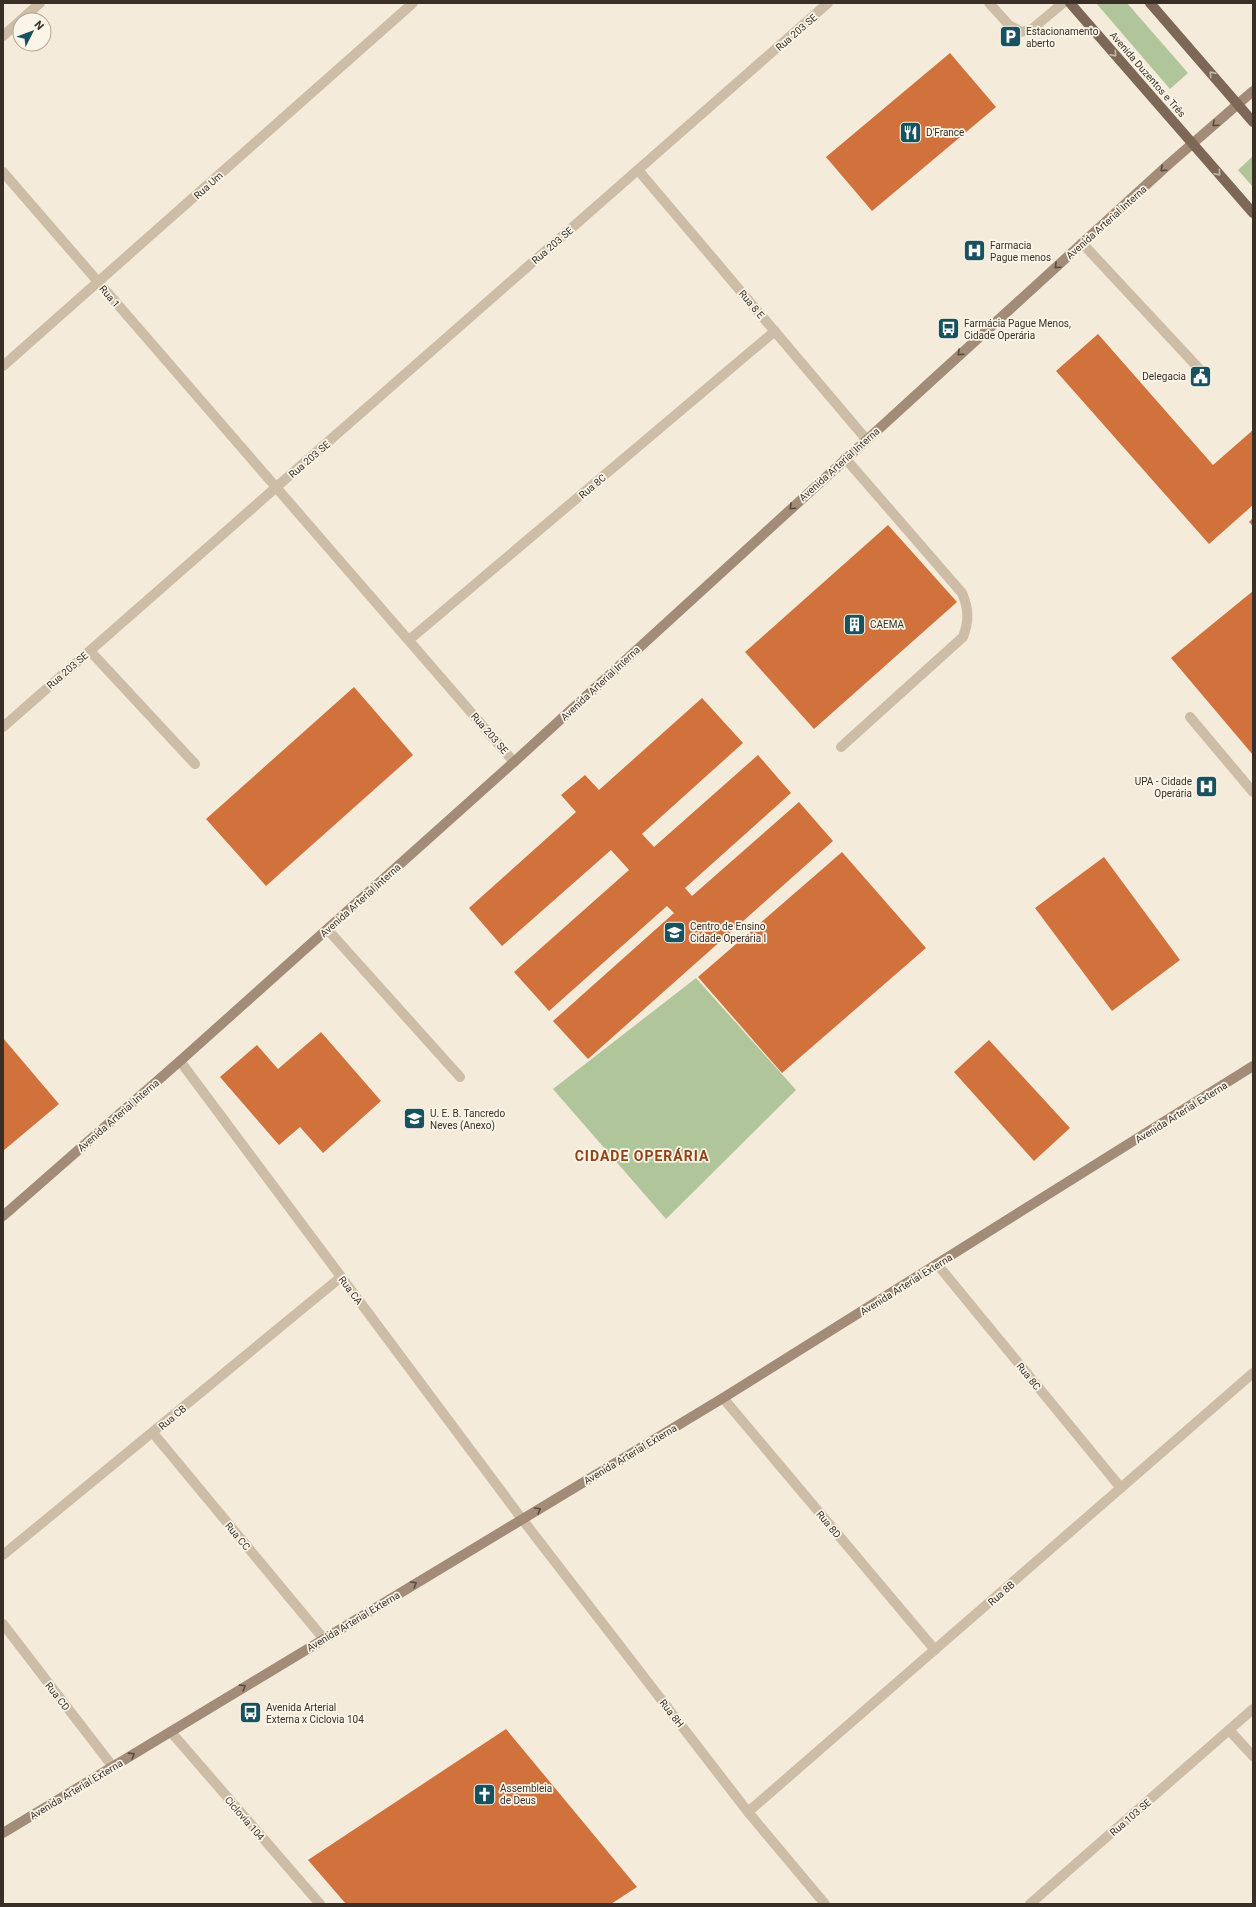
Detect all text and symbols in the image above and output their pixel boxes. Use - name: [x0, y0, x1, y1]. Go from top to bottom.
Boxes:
- street label: Rua 203 SE: [774, 11, 819, 53]
- north arrow: [12, 12, 52, 52]
- text: N: [32, 18, 47, 33]
- parking icon: Estacionamento aberto: [998, 24, 1024, 50]
- place label: Estacionamento aberto: [1026, 26, 1099, 49]
- street label: Avenida Duzentos e Três: [1108, 30, 1188, 119]
- one-way arrow: [1109, 49, 1116, 56]
- one-way arrow: [1209, 72, 1216, 79]
- restaurant icon: D'France: [898, 119, 924, 145]
- one-way arrow: [1212, 119, 1220, 127]
- place label: D'France: [926, 127, 964, 138]
- one-way arrow: [1160, 165, 1168, 172]
- one-way arrow: [1214, 168, 1221, 176]
- street label: Rua Um: [192, 169, 225, 201]
- street label: Avenida Arterial Interna: [1064, 184, 1149, 261]
- street label: Rua 203 SE: [530, 224, 575, 266]
- hospital icon: Farmacia Pague menos: [961, 238, 987, 264]
- place label: Farmacia Pague menos: [990, 240, 1051, 263]
- one-way arrow: [1054, 261, 1061, 268]
- street label: Rua 1: [97, 283, 122, 309]
- street label: Rua 8 E: [737, 288, 767, 321]
- bus stop icon: Farmácia Pague Menos, Cidade Operária: [936, 316, 962, 342]
- place label: Farmácia Pague Menos, Cidade Operária: [964, 318, 1071, 341]
- one-way arrow: [958, 349, 965, 356]
- public building icon: Delegacia: [1188, 363, 1214, 389]
- place label: Delegacia: [1142, 371, 1186, 382]
- street label: Avenida Arterial Interna: [797, 426, 882, 503]
- street label: Rua 203 SE: [287, 438, 332, 480]
- street label: Rua 8C: [577, 472, 608, 501]
- one-way arrow: [789, 502, 797, 510]
- building icon: CAEMA: [841, 611, 867, 637]
- place label: CAEMA: [870, 619, 905, 630]
- street label: Avenida Arterial Interna: [559, 644, 642, 723]
- street label: Rua 203 SE: [45, 649, 90, 691]
- street label: Rua 203 SE: [469, 711, 511, 756]
- hospital icon: UPA - Cidade Operária: [1194, 774, 1220, 800]
- place label: UPA - Cidade Operária: [1135, 776, 1192, 799]
- street label: Avenida Arterial Interna: [318, 862, 403, 939]
- school or university icon: Centro de Ensino Cidade Operária I: [662, 919, 688, 945]
- place label: Centro de Ensino Cidade Operária I: [690, 921, 766, 944]
- street label: Avenida Arterial Interna: [75, 1077, 161, 1154]
- street label: Avenida Arterial Externa: [1133, 1080, 1229, 1145]
- school or university icon: U. E. B. Tancredo Neves (Anexo): [401, 1106, 427, 1132]
- place label: U. E. B. Tancredo Neves (Anexo): [430, 1108, 505, 1132]
- district label: CIDADE OPERÁRIA: [575, 1147, 709, 1164]
- street label: Avenida Arterial Externa: [858, 1252, 954, 1317]
- street label: Rua CA: [336, 1274, 365, 1307]
- street label: Rua 8C: [1014, 1361, 1043, 1392]
- street label: Rua CB: [156, 1403, 188, 1432]
- street label: Avenida Arterial Externa: [582, 1422, 679, 1487]
- one-way arrow: [534, 1507, 541, 1514]
- street label: Rua 8D: [814, 1509, 843, 1540]
- street label: Rua CC: [223, 1520, 253, 1553]
- street label: Rua 8B: [986, 1579, 1017, 1608]
- one-way arrow: [410, 1581, 417, 1588]
- street label: Avenida Arterial Externa: [305, 1589, 402, 1654]
- street label: Rua CD: [43, 1680, 72, 1713]
- one-way arrow: [239, 1685, 246, 1692]
- street label: Rua 8H: [657, 1697, 686, 1729]
- bus stop icon: Avenida Arterial Externa x Ciclovia 104: [238, 1700, 264, 1726]
- place label: Avenida Arterial Externa x Ciclovia 104: [266, 1702, 364, 1725]
- one-way arrow: [128, 1753, 135, 1760]
- street label: Avenida Arterial Externa: [28, 1757, 125, 1822]
- church icon: Assembleia de Deus: [471, 1781, 497, 1807]
- place label: Assembleia de Deus: [500, 1783, 552, 1806]
- street label: Ciclovia 104: [223, 1794, 267, 1843]
- street label: Rua 103 SE: [1108, 1796, 1153, 1838]

